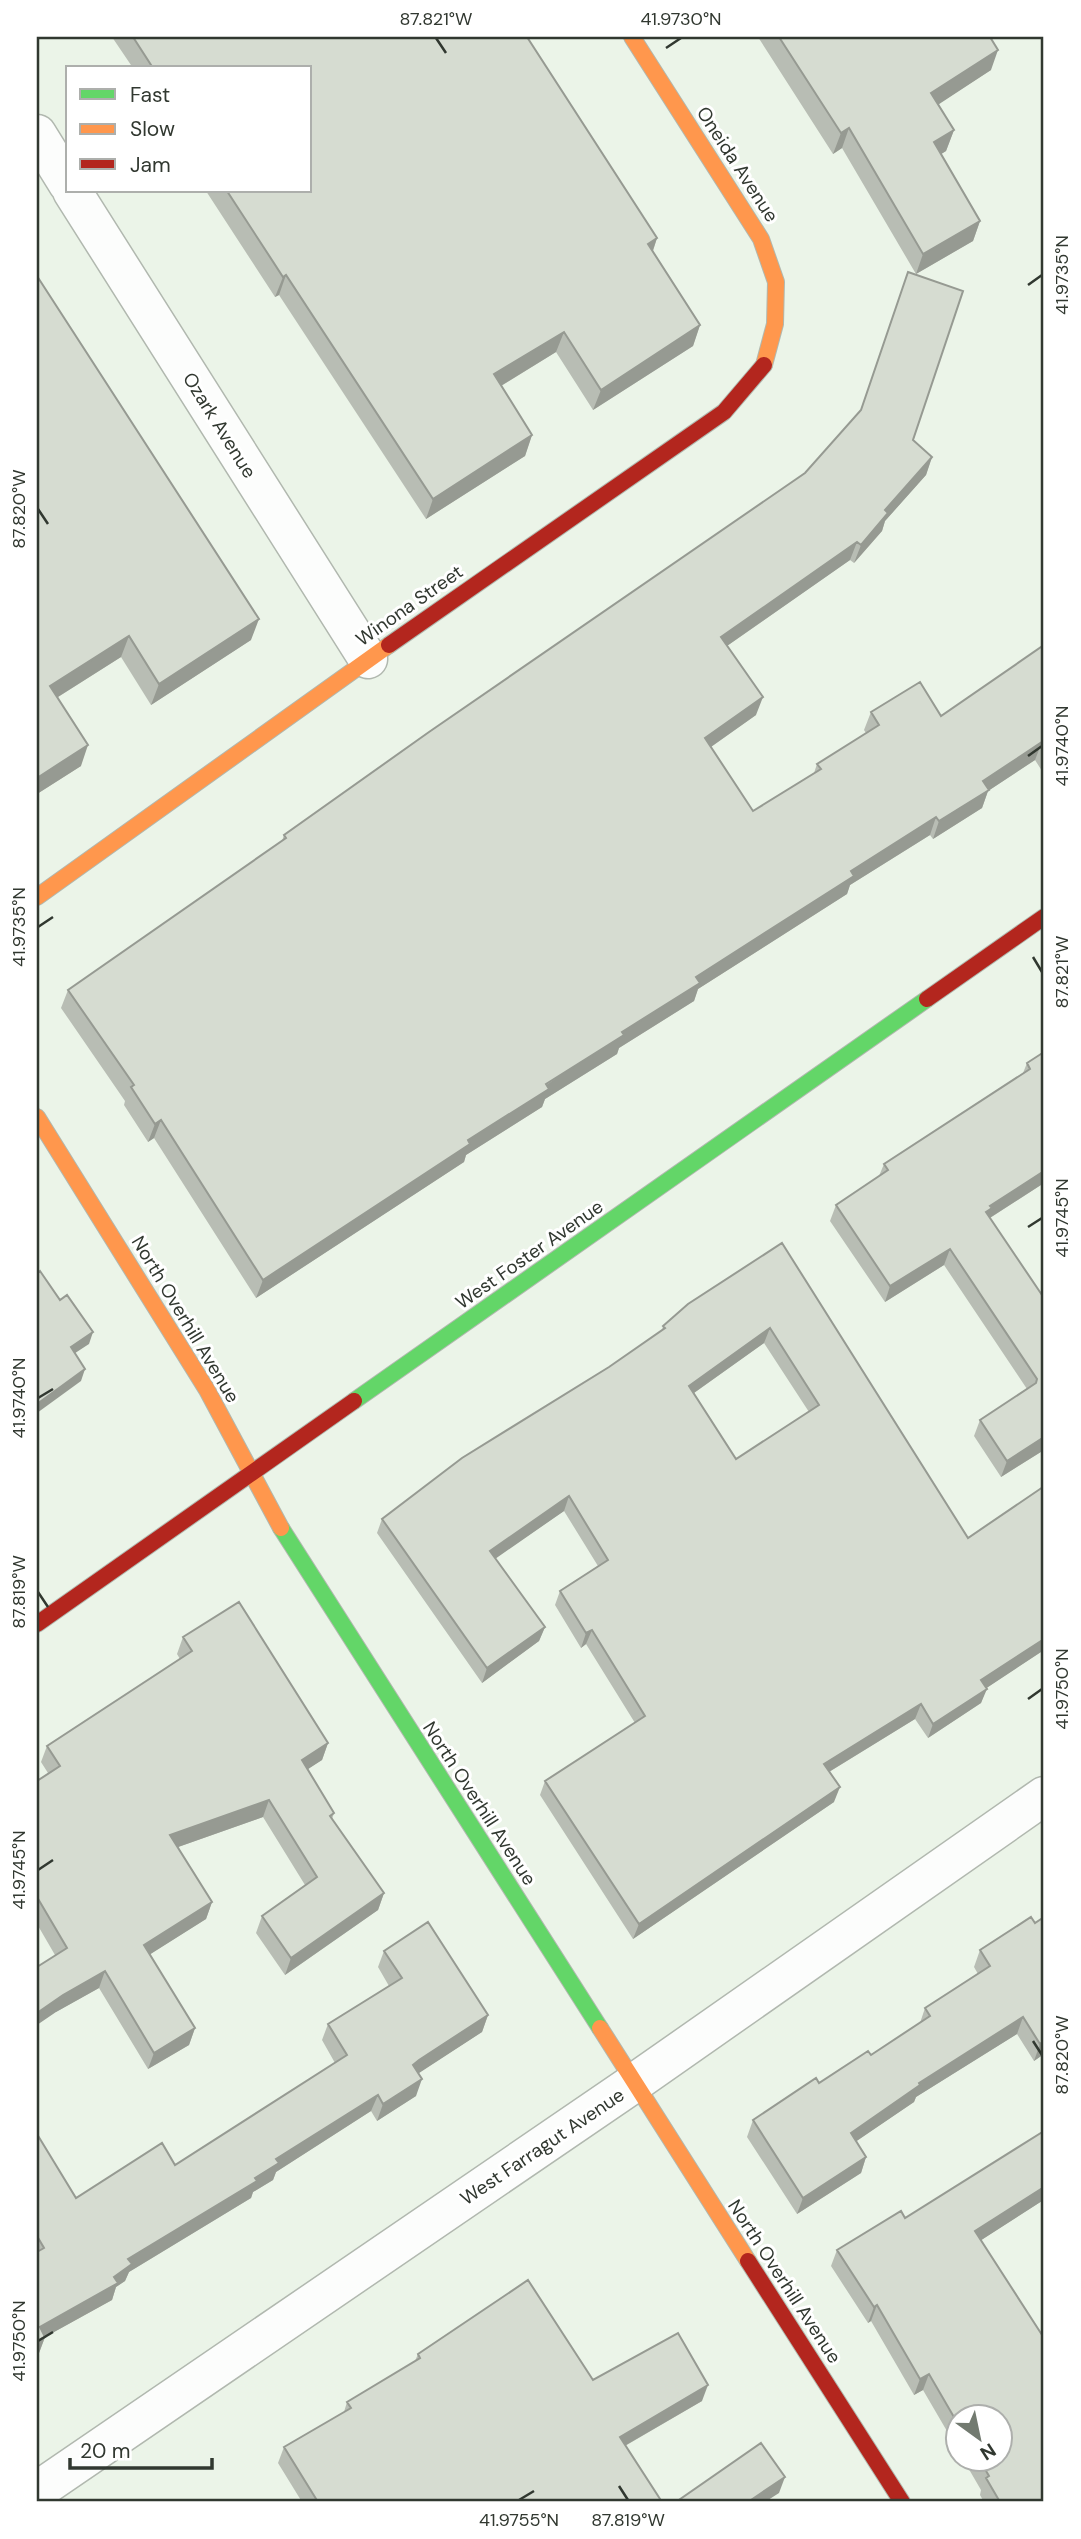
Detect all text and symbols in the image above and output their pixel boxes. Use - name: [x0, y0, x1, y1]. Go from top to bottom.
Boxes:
- text: 87.821°W: [400, 7, 472, 31]
- text: 41.9730°N: [640, 7, 722, 31]
- legend: [66, 66, 312, 192]
- text: Fast: [130, 81, 170, 109]
- street label: Oneida Avenue: [691, 102, 784, 227]
- text: Slow: [130, 115, 175, 143]
- text: Jam: [130, 151, 171, 179]
- text: 41.9735°N: [1050, 235, 1074, 315]
- street label: Ozark Avenue: [177, 368, 262, 483]
- text: 87.820°W: [7, 469, 31, 549]
- street label: Winona Street: [351, 559, 468, 652]
- text: 41.9740°N: [1050, 706, 1074, 786]
- text: 41.9735°N: [7, 887, 31, 967]
- text: 87.821°W: [1050, 936, 1074, 1008]
- text: 41.9745°N: [1050, 1178, 1074, 1258]
- street label: West Foster Avenue: [451, 1194, 608, 1315]
- street label: North Overhill Avenue: [126, 1231, 245, 1407]
- text: 41.9740°N: [7, 1358, 31, 1438]
- text: 87.819°W: [7, 1555, 31, 1629]
- text: 41.9750°N: [1050, 1648, 1074, 1730]
- street label: North Overhill Avenue: [417, 1717, 542, 1890]
- text: 41.9745°N: [7, 1830, 31, 1910]
- text: 87.820°W: [1050, 2015, 1074, 2095]
- street label: West Farragut Avenue: [455, 2082, 629, 2211]
- street label: North Overhill Avenue: [722, 2195, 847, 2368]
- text: 41.9750°N: [7, 2300, 31, 2382]
- north arrow: [944, 2402, 1014, 2472]
- scale bar: [70, 2427, 212, 2471]
- text: 20 m: [80, 2437, 131, 2465]
- text: N: [975, 2438, 1001, 2466]
- text: 41.9755°N: [479, 2508, 559, 2532]
- text: 87.819°W: [591, 2508, 665, 2532]

